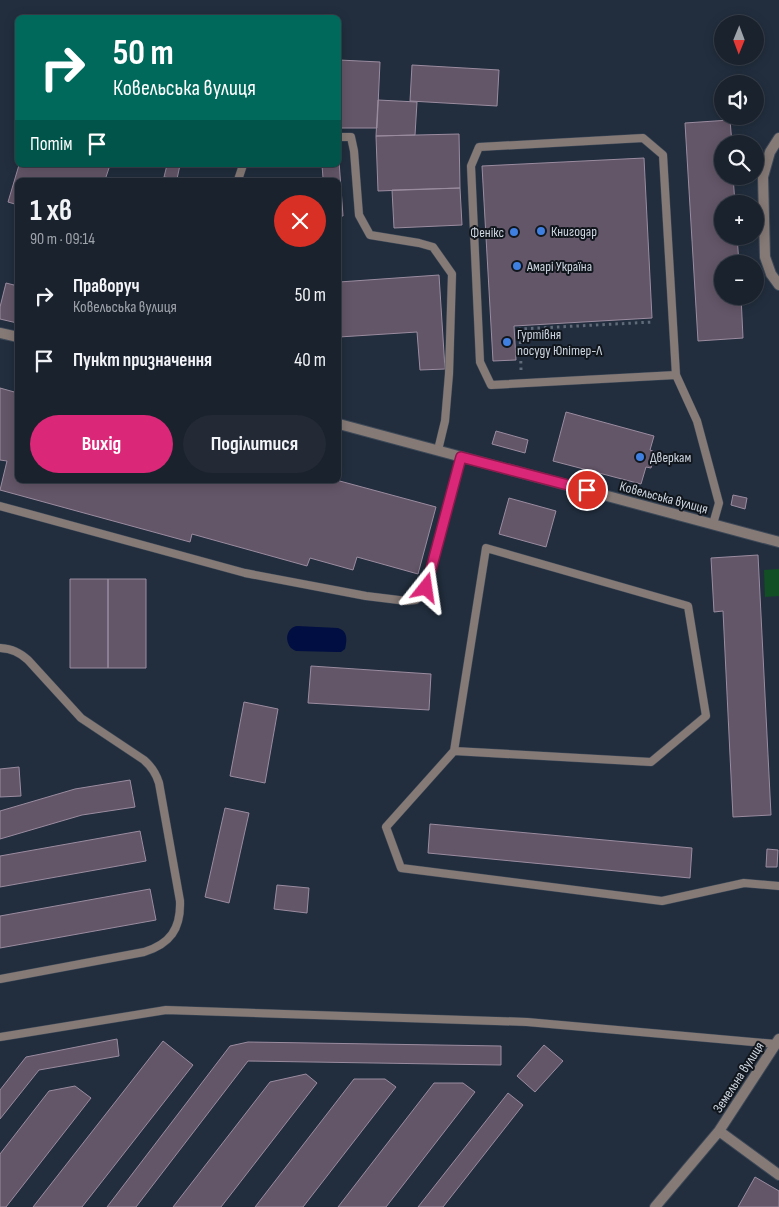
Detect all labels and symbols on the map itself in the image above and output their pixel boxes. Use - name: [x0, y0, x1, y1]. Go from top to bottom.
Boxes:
- north arrow: [714, 15, 764, 65]
- place label: Книгодар: [551, 223, 597, 240]
- place label: Фенікс: [470, 224, 504, 241]
- marker: Книгодар: [535, 225, 547, 237]
- marker: Фенікс: [508, 226, 520, 238]
- place label: Амарі Україна: [526, 258, 592, 275]
- marker: Амарі Україна: [511, 260, 523, 272]
- place label: Гуртівня посуду Юпітер-Л: [517, 326, 602, 359]
- marker: Гуртівня посуду Юпітер-Л: [501, 336, 513, 348]
- place label: Дверкам: [650, 449, 691, 466]
- marker: Дверкам: [634, 451, 646, 463]
- pin: [566, 469, 608, 511]
- street label: Ковельська вулиця: [618, 478, 710, 517]
- position arrow: [399, 561, 451, 613]
- street label: Земельна вулиця: [709, 1039, 768, 1116]

